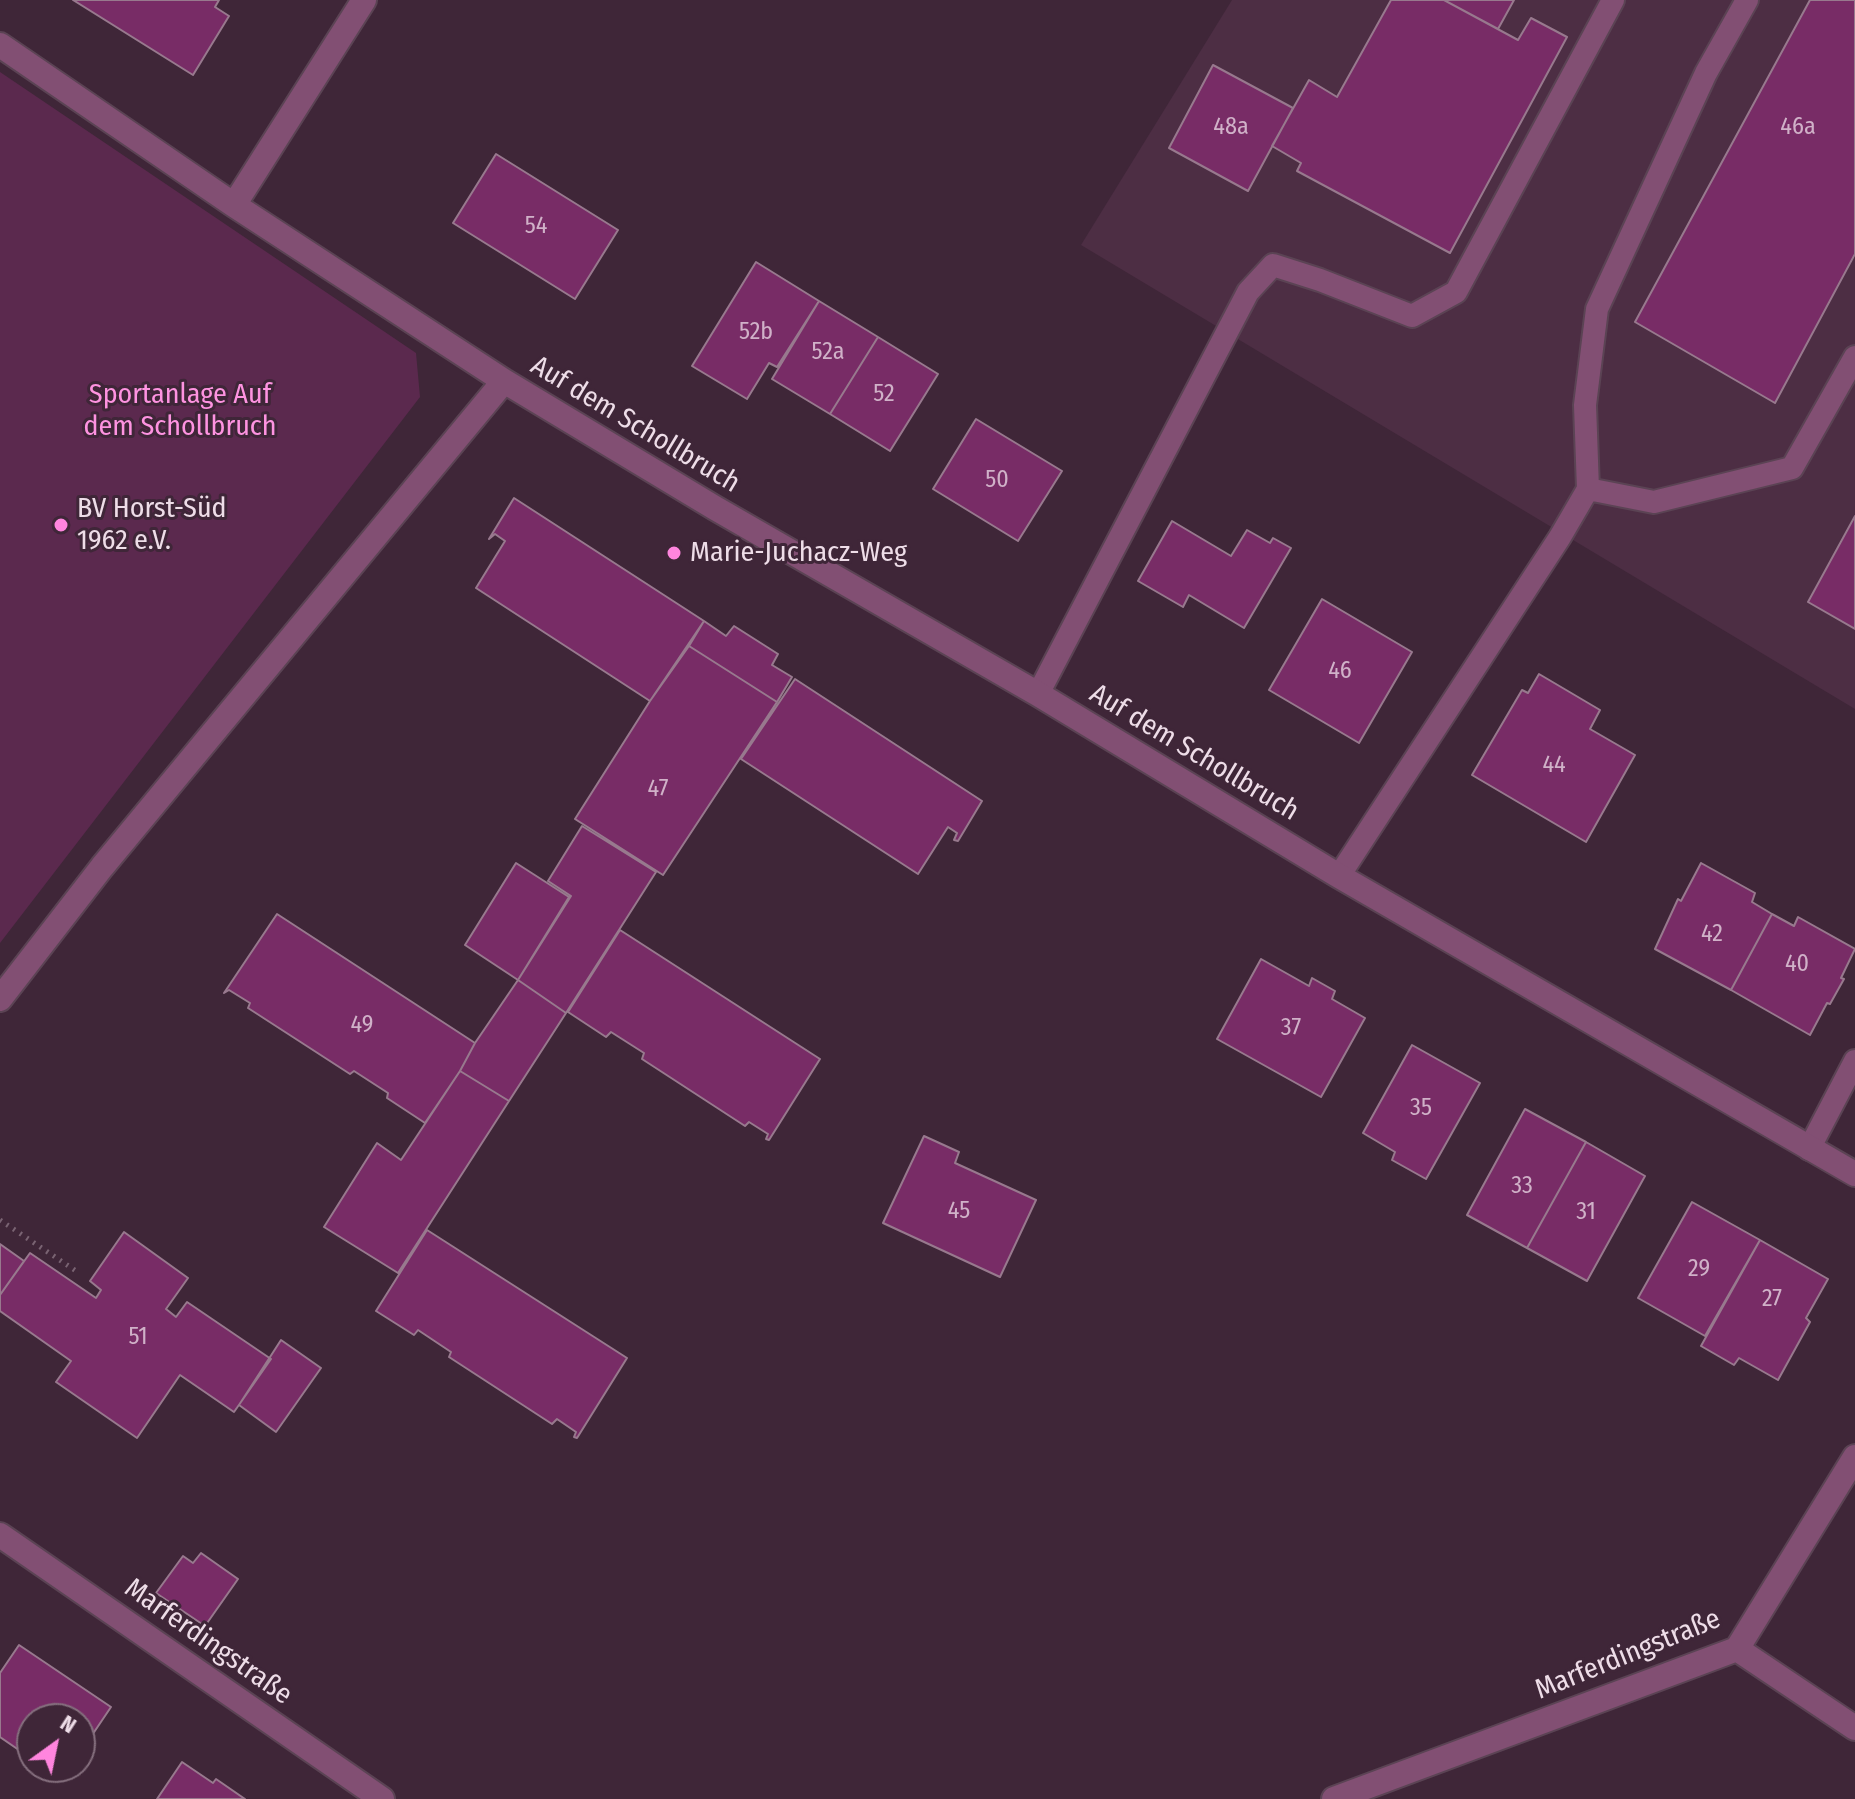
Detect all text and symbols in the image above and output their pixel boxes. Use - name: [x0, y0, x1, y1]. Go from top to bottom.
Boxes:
- house number: 48a: [1213, 113, 1249, 141]
- house number: 46a: [1780, 113, 1816, 141]
- house number: 54: [525, 212, 547, 240]
- house number: 52b: [739, 318, 773, 346]
- house number: 52a: [812, 338, 844, 366]
- street label: Auf dem Schollbruch: [524, 349, 746, 501]
- park label: Sportanlage Auf dem Schollbruch: [83, 378, 277, 444]
- house number: 52: [873, 380, 895, 408]
- house number: 50: [985, 466, 1009, 494]
- place label: BV Horst-Süd 1962 e.V.: [77, 492, 227, 558]
- marker: BV Horst-Süd 1962 e.V.: [52, 516, 70, 534]
- place label: Marie-Juchacz-Weg: [690, 536, 907, 570]
- marker: Marie-Juchacz-Weg: [665, 544, 683, 562]
- house number: 46: [1328, 657, 1352, 685]
- street label: Auf dem Schollbruch: [1083, 677, 1305, 829]
- house number: 44: [1542, 751, 1566, 779]
- house number: 47: [648, 775, 668, 803]
- house number: 42: [1701, 920, 1723, 948]
- house number: 40: [1785, 950, 1809, 978]
- house number: 49: [351, 1011, 373, 1039]
- house number: 37: [1281, 1014, 1301, 1042]
- house number: 35: [1410, 1094, 1432, 1122]
- house number: 33: [1511, 1172, 1533, 1200]
- house number: 45: [948, 1197, 970, 1225]
- house number: 31: [1576, 1198, 1596, 1226]
- house number: 29: [1688, 1255, 1710, 1283]
- house number: 27: [1762, 1285, 1782, 1313]
- house number: 51: [128, 1323, 148, 1351]
- street label: Marferdingstraße: [118, 1572, 298, 1712]
- street label: Marferdingstraße: [1530, 1603, 1726, 1707]
- north arrow: [16, 1703, 96, 1783]
- text: N: [55, 1709, 81, 1739]

